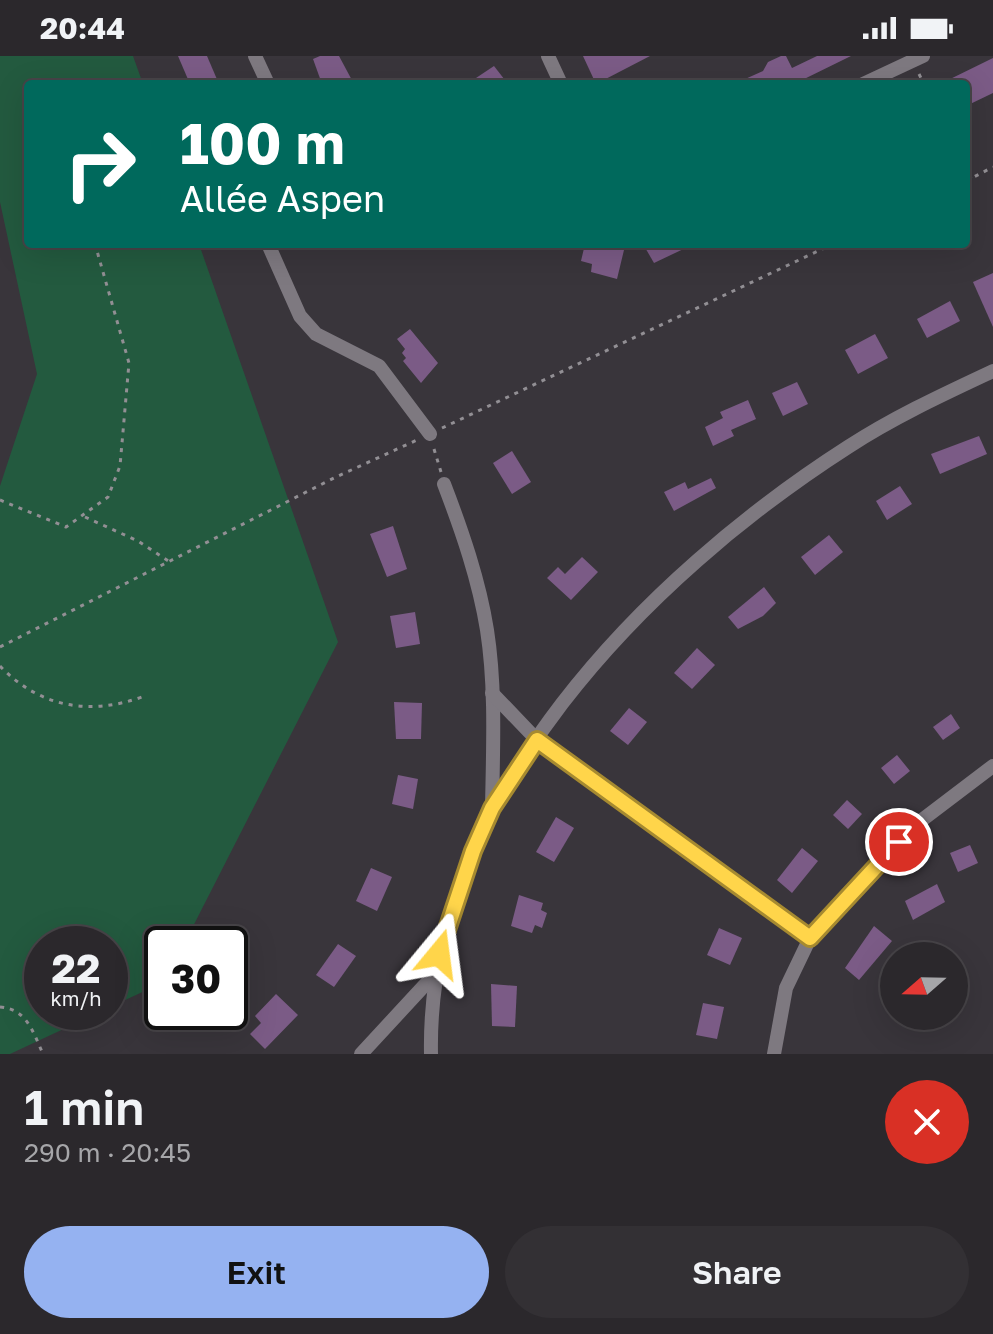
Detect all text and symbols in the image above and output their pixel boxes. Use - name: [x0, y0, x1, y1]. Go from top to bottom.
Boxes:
- text: 20:44: [40, 10, 125, 46]
- text: 100 m: [180, 109, 345, 176]
- icon: right: [48, 112, 152, 216]
- text: Allée Aspen: [180, 177, 385, 220]
- pin: [865, 808, 933, 876]
- icon: arrive: [877, 820, 921, 864]
- position arrow: [397, 912, 481, 996]
- speed limit sign: 30: [144, 926, 248, 1030]
- north arrow: [880, 942, 968, 1030]
- map controls: [880, 942, 968, 1030]
- text: 22: [52, 944, 100, 992]
- text: km/h: [51, 986, 101, 1010]
- text: 1 min: [24, 1078, 144, 1136]
- button: close: [885, 1080, 969, 1164]
- text: 290 m · 20:45: [24, 1137, 191, 1168]
- button: Exit: [24, 1226, 489, 1318]
- button: Share: [505, 1226, 969, 1318]

